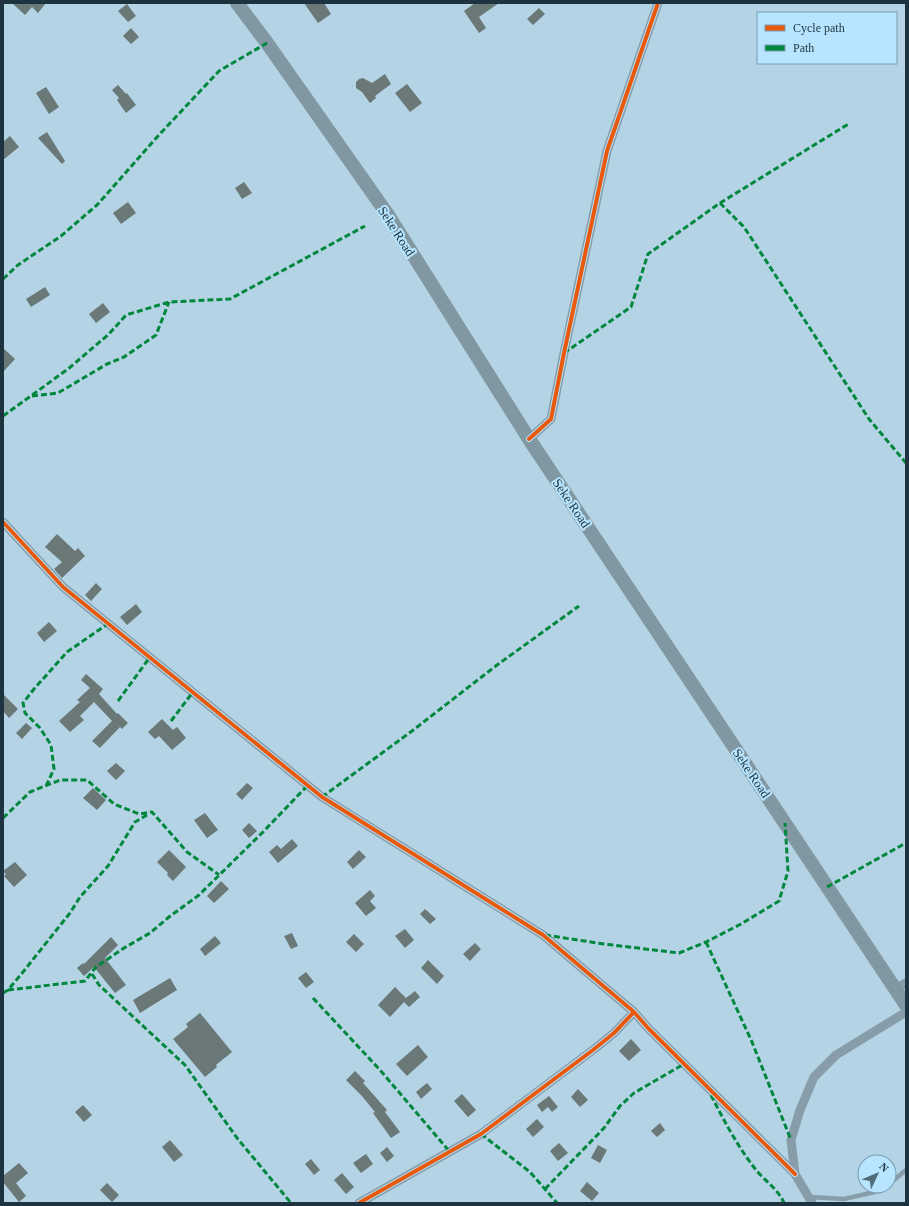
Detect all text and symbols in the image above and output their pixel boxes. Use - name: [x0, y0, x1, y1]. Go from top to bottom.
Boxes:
- legend: [757, 12, 897, 64]
- text: Cycle path: [793, 21, 845, 35]
- text: Path: [793, 41, 814, 55]
- street label: Seke Road: [375, 204, 418, 259]
- street label: Seke Road: [550, 476, 594, 531]
- street label: Seke Road: [730, 746, 774, 801]
- north arrow: [857, 1154, 897, 1194]
- text: N: [877, 1160, 891, 1174]

